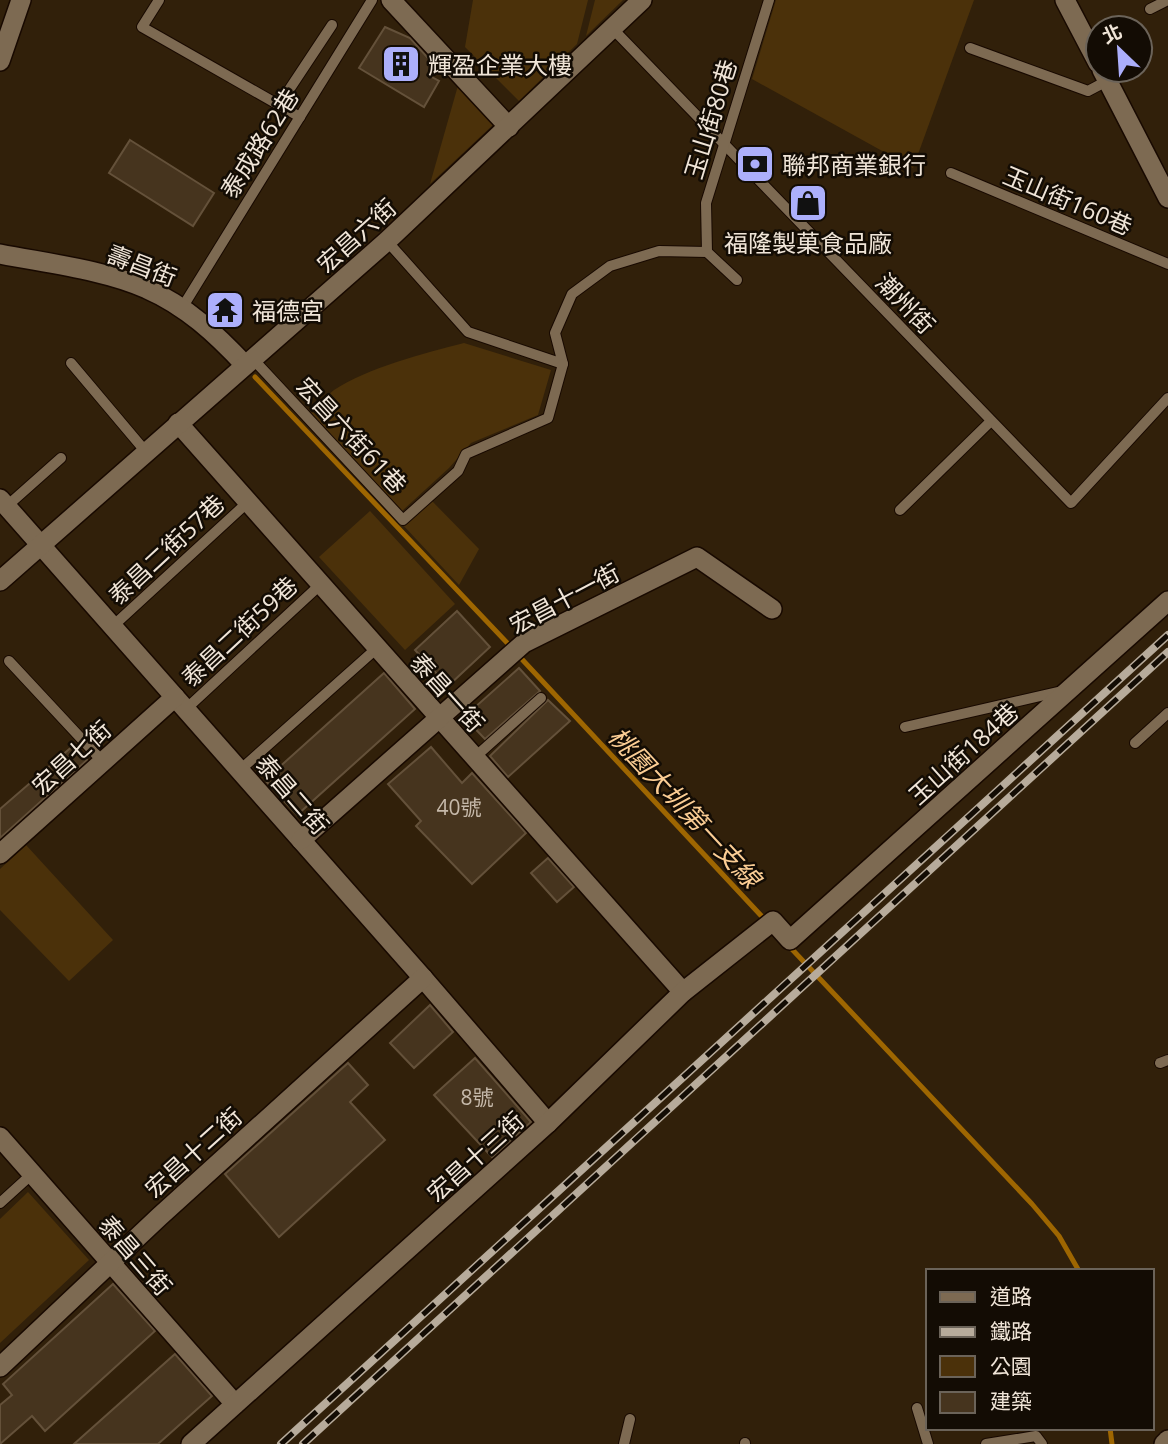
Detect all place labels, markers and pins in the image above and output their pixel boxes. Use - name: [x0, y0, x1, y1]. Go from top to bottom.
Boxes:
- building icon: 輝盈企業大樓: [380, 43, 422, 85]
- place label: 輝盈企業大樓: [428, 48, 572, 81]
- bank icon: 聯邦商業銀行: [734, 143, 776, 185]
- place label: 聯邦商業銀行: [782, 148, 926, 181]
- shop icon: 福隆製菓食品廠: [787, 182, 829, 224]
- place label: 福隆製菓食品廠: [724, 226, 892, 259]
- temple icon: 福德宮: [204, 289, 246, 331]
- place label: 福德宮: [252, 294, 324, 327]

